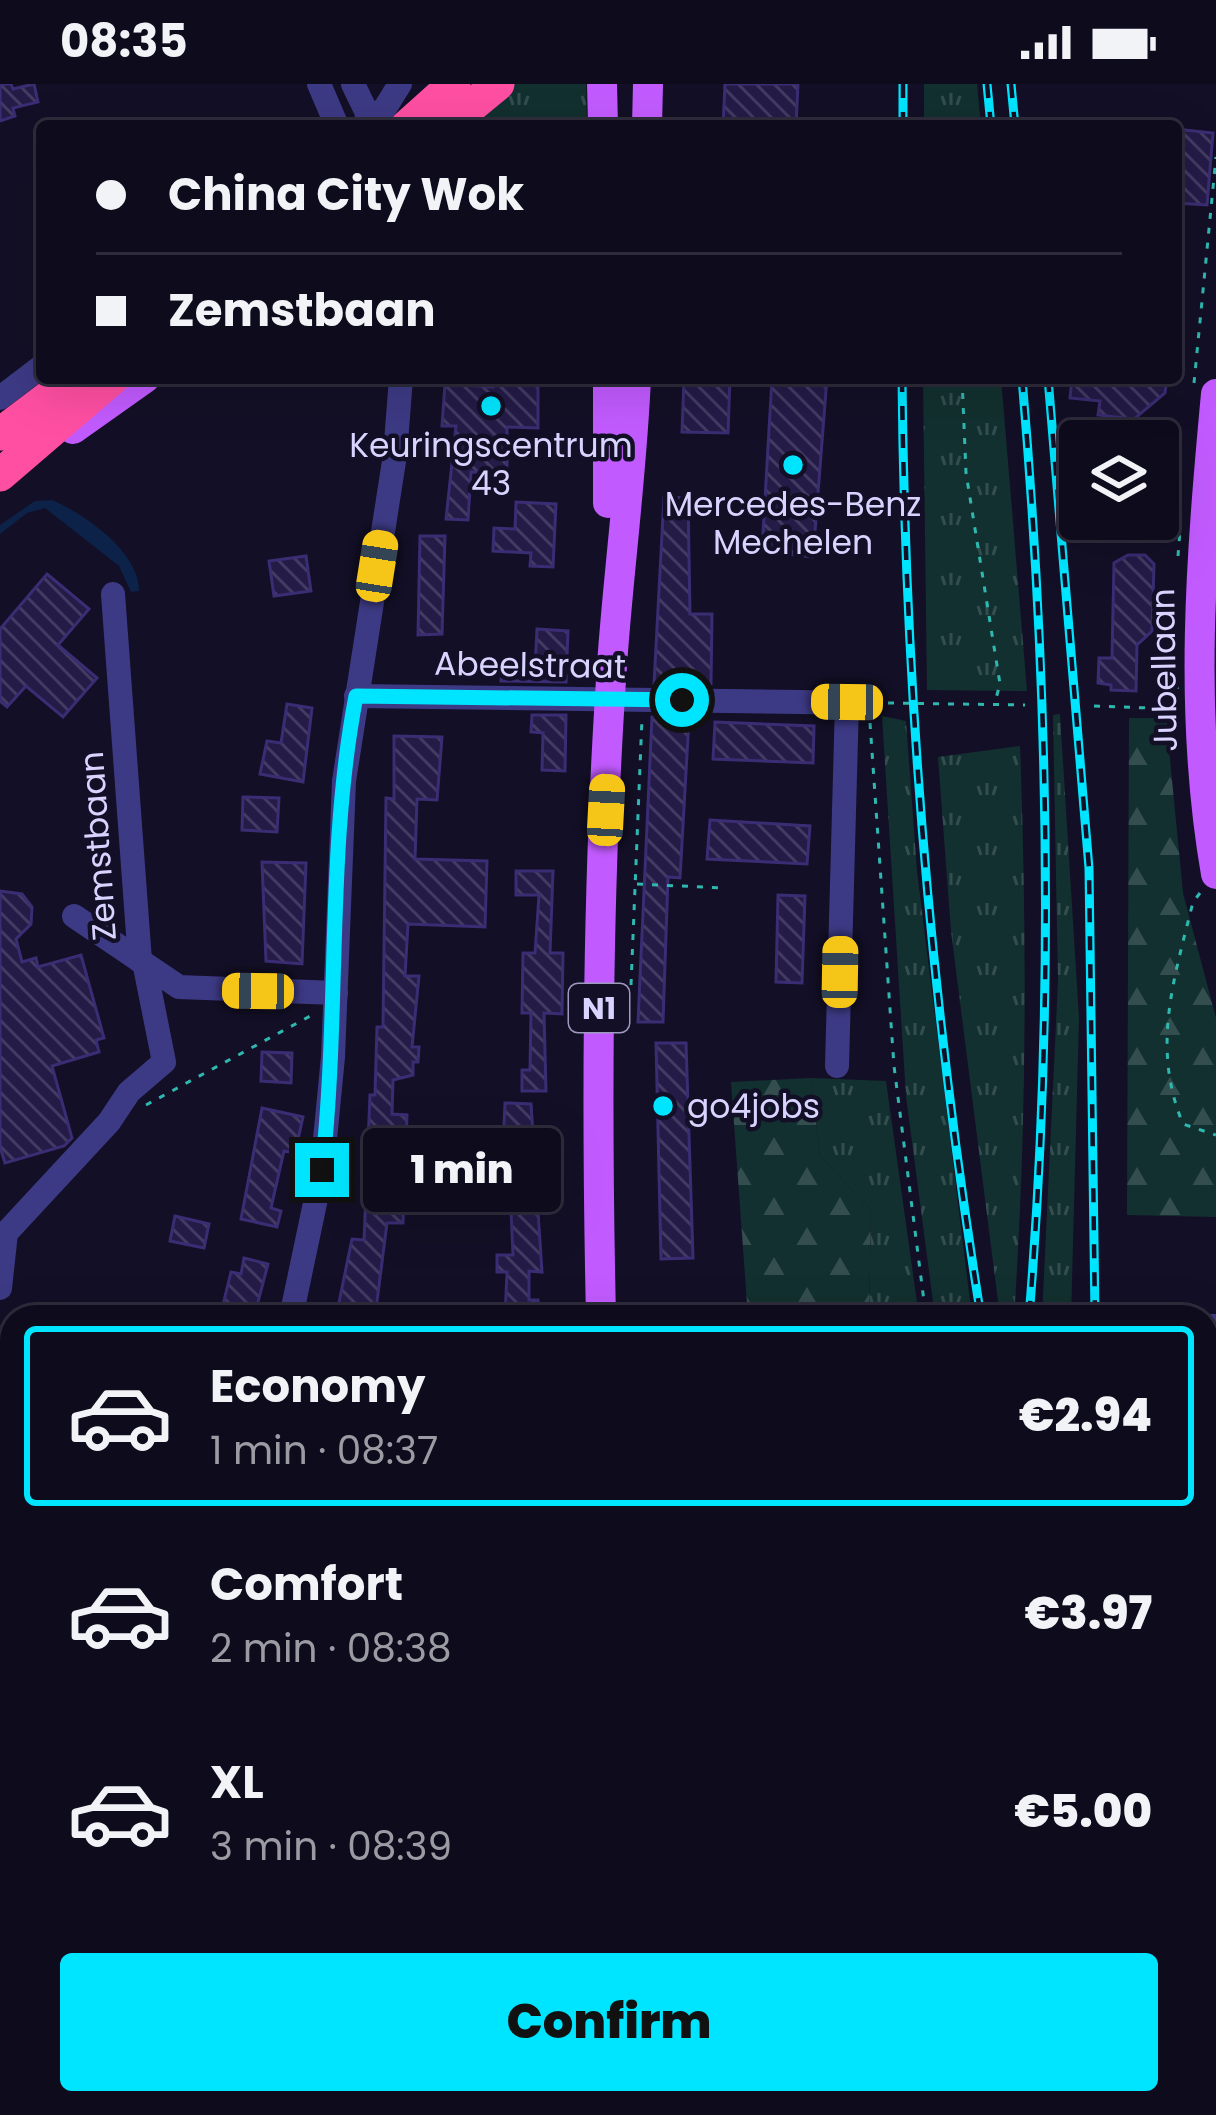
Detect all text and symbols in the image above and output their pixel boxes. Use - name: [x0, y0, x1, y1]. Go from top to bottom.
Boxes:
- text: 08:35: [60, 10, 188, 73]
- text: China City Wok: [168, 163, 524, 226]
- text: Zemstbaan: [168, 279, 436, 342]
- marker: Keuringscentrum 43: [478, 393, 504, 419]
- map controls: [1059, 420, 1179, 540]
- button: layers: [1059, 420, 1179, 540]
- place label: Keuringscentrum 43: [349, 422, 633, 507]
- marker: Mercedes-Benz Mechelen: [780, 452, 806, 478]
- place label: Mercedes-Benz Mechelen: [665, 481, 921, 566]
- car: [354, 528, 400, 604]
- street label: Jubellaan: [1139, 588, 1189, 752]
- street label: Abeelstraat: [434, 640, 626, 690]
- route start: [655, 673, 709, 727]
- car: [811, 683, 883, 721]
- street label: Zemstbaan: [68, 750, 128, 942]
- car: [586, 773, 626, 847]
- car: [821, 936, 859, 1008]
- car: [222, 972, 294, 1010]
- road number: N1: [569, 984, 629, 1032]
- place label: go4jobs: [687, 1083, 820, 1130]
- marker: go4jobs: [650, 1093, 676, 1119]
- callout: 1 min: [364, 1128, 562, 1212]
- text: 1 min: [411, 1142, 513, 1197]
- route end: [295, 1143, 349, 1197]
- text: Economy: [210, 1355, 425, 1418]
- icon: car: [66, 1362, 174, 1470]
- text: €2.94: [1019, 1384, 1152, 1447]
- text: 1 min · 08:37: [210, 1423, 438, 1478]
- text: Comfort: [210, 1553, 403, 1616]
- icon: car: [66, 1560, 174, 1668]
- text: €3.97: [1025, 1582, 1152, 1645]
- text: 2 min · 08:38: [210, 1621, 452, 1676]
- text: XL: [210, 1751, 264, 1814]
- icon: car: [66, 1758, 174, 1866]
- text: €5.00: [1014, 1780, 1152, 1843]
- text: 3 min · 08:39: [210, 1819, 452, 1874]
- button: Confirm: [60, 1953, 1158, 2091]

